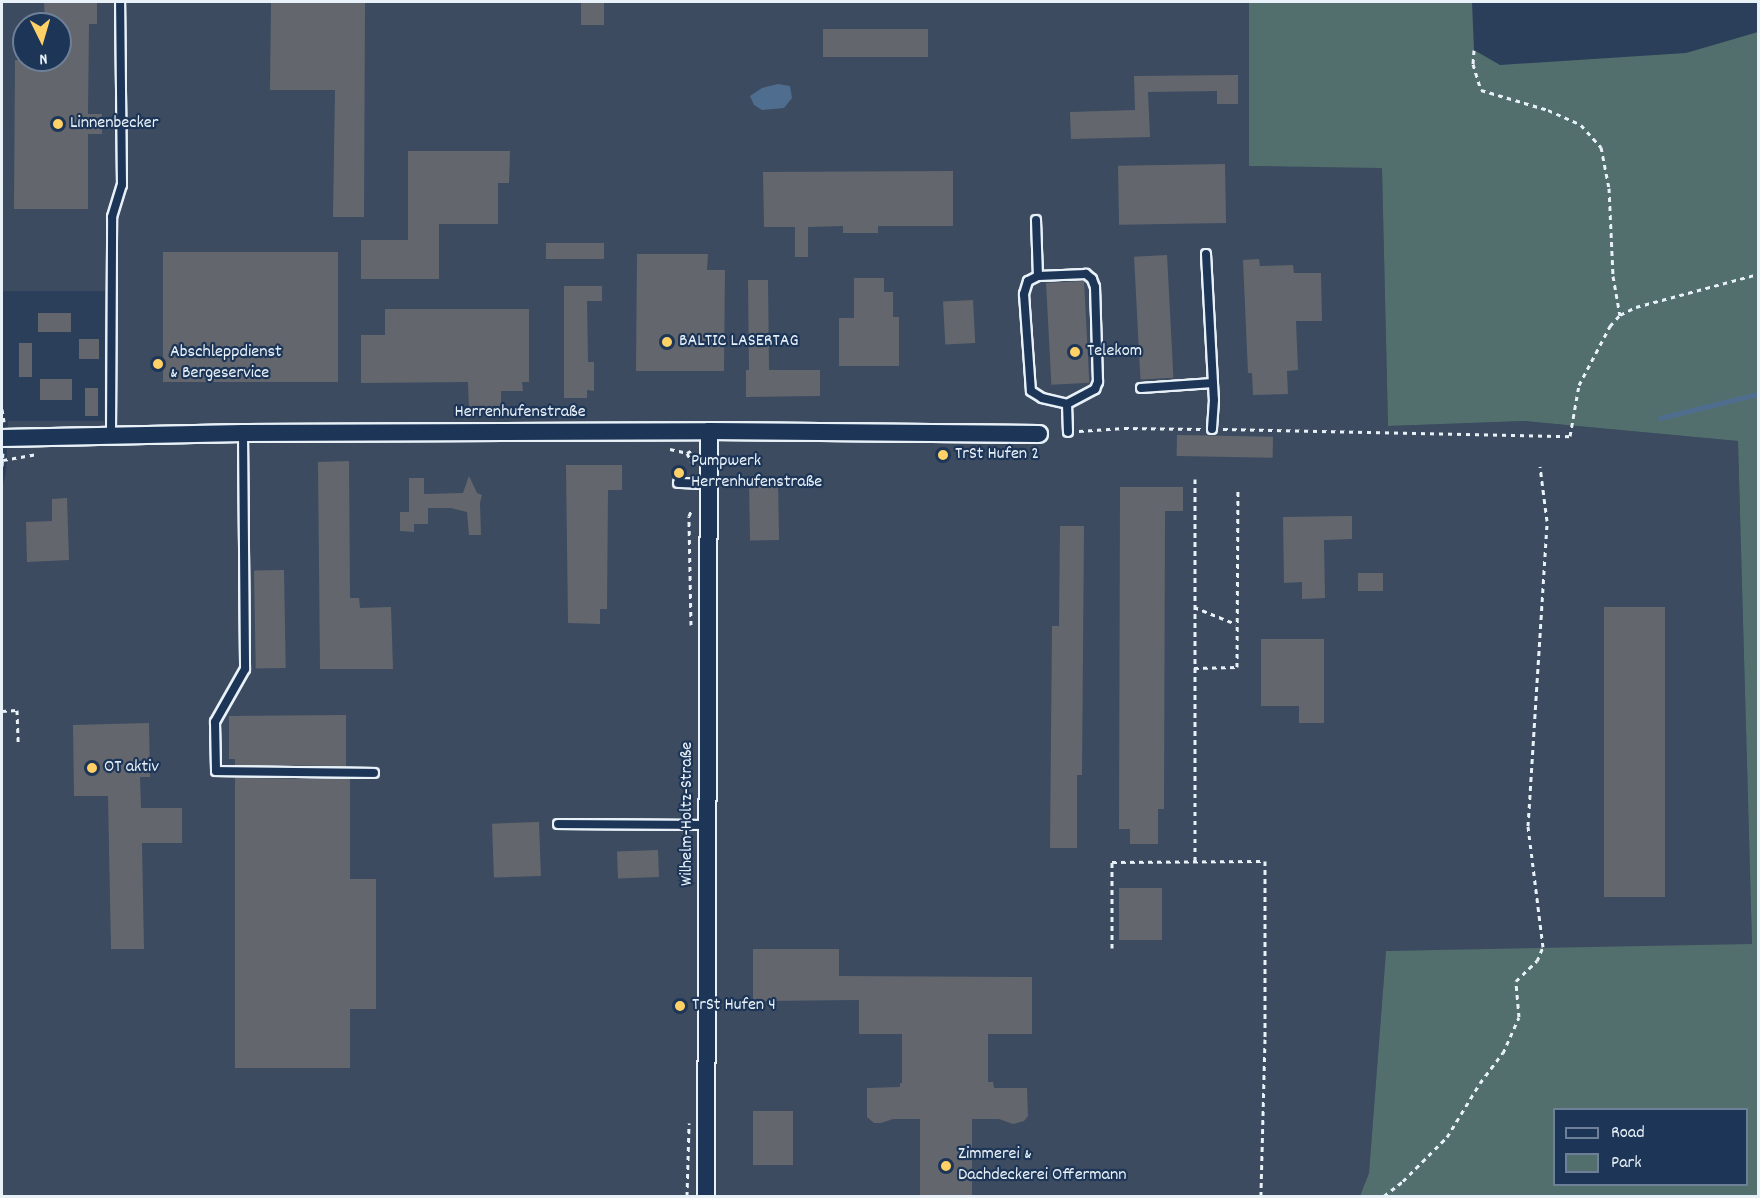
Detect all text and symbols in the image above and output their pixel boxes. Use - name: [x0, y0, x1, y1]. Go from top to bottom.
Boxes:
- north arrow: [12, 12, 72, 72]
- text: N: [38, 47, 48, 70]
- place label: Linnenbecker: [70, 113, 158, 135]
- marker: Linnenbecker: [51, 117, 65, 131]
- place label: BALTIC LASERTAG: [679, 331, 799, 353]
- marker: BALTIC LASERTAG: [660, 335, 674, 349]
- place label: Telekom: [1087, 341, 1142, 363]
- place label: Abschleppdienst & Bergeservice: [170, 343, 282, 386]
- marker: Telekom: [1068, 345, 1082, 359]
- marker: Abschleppdienst & Bergeservice: [151, 357, 165, 371]
- street label: Herrenhufenstraße: [454, 402, 586, 424]
- place label: TrSt Hufen 2: [955, 444, 1039, 466]
- marker: TrSt Hufen 2: [936, 448, 950, 462]
- place label: Pumpwerk Herrenhufenstraße: [691, 452, 822, 494]
- marker: Pumpwerk Herrenhufenstraße: [672, 466, 686, 480]
- street label: Wilhelm-Holtz-Straße: [677, 742, 699, 886]
- place label: OT aktiv: [104, 757, 159, 779]
- marker: OT aktiv: [85, 761, 99, 775]
- place label: TrSt Hufen 4: [692, 995, 776, 1017]
- marker: TrSt Hufen 4: [673, 999, 687, 1013]
- legend: [1553, 1108, 1748, 1186]
- text: Road: [1611, 1121, 1645, 1146]
- place label: Zimmerei & Dachdeckerei Offermann: [958, 1145, 1127, 1188]
- text: Park: [1611, 1151, 1642, 1176]
- marker: Zimmerei & Dachdeckerei Offermann: [939, 1159, 953, 1173]

